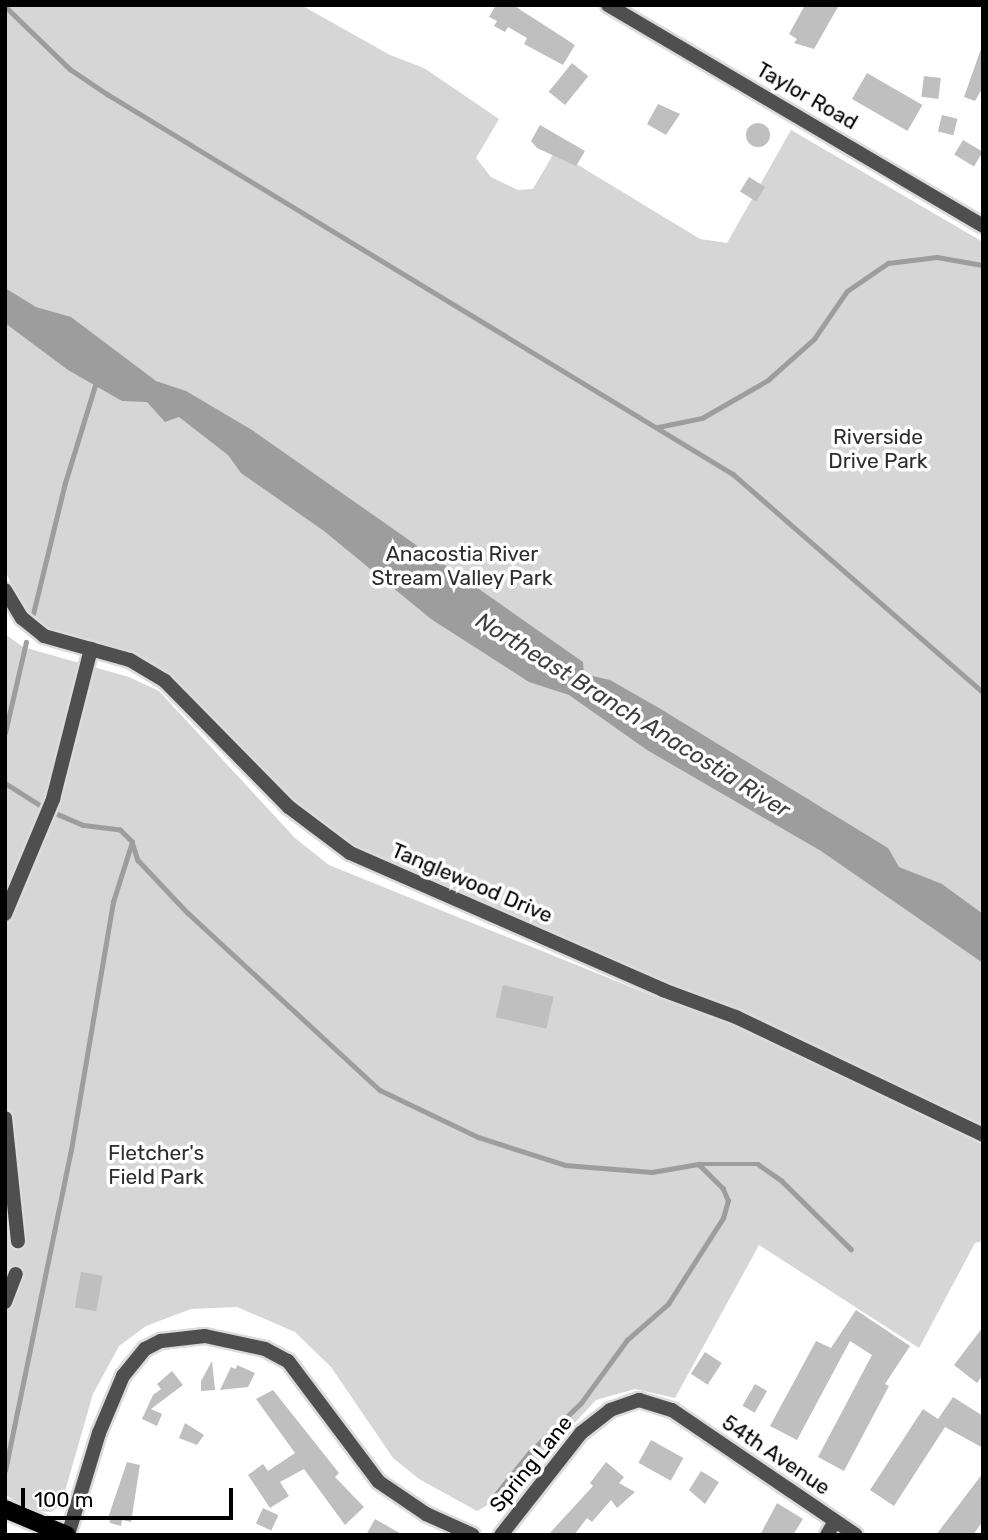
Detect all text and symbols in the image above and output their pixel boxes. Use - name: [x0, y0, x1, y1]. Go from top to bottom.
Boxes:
- street label: Taylor Road: [752, 57, 862, 135]
- park label: Riverside Drive Park: [828, 424, 928, 474]
- park label: Anacostia River Stream Valley Park: [371, 541, 553, 591]
- water label: Northeast Branch Anacostia River: [470, 606, 796, 824]
- street label: Tanglewood Drive: [388, 838, 556, 928]
- park label: Fletcher's Field Park: [108, 1140, 204, 1190]
- street label: 54th Avenue: [717, 1410, 835, 1500]
- street label: Spring Lane: [484, 1411, 578, 1517]
- scale bar: [24, 1474, 236, 1518]
- text: 100 m: [34, 1487, 93, 1512]

